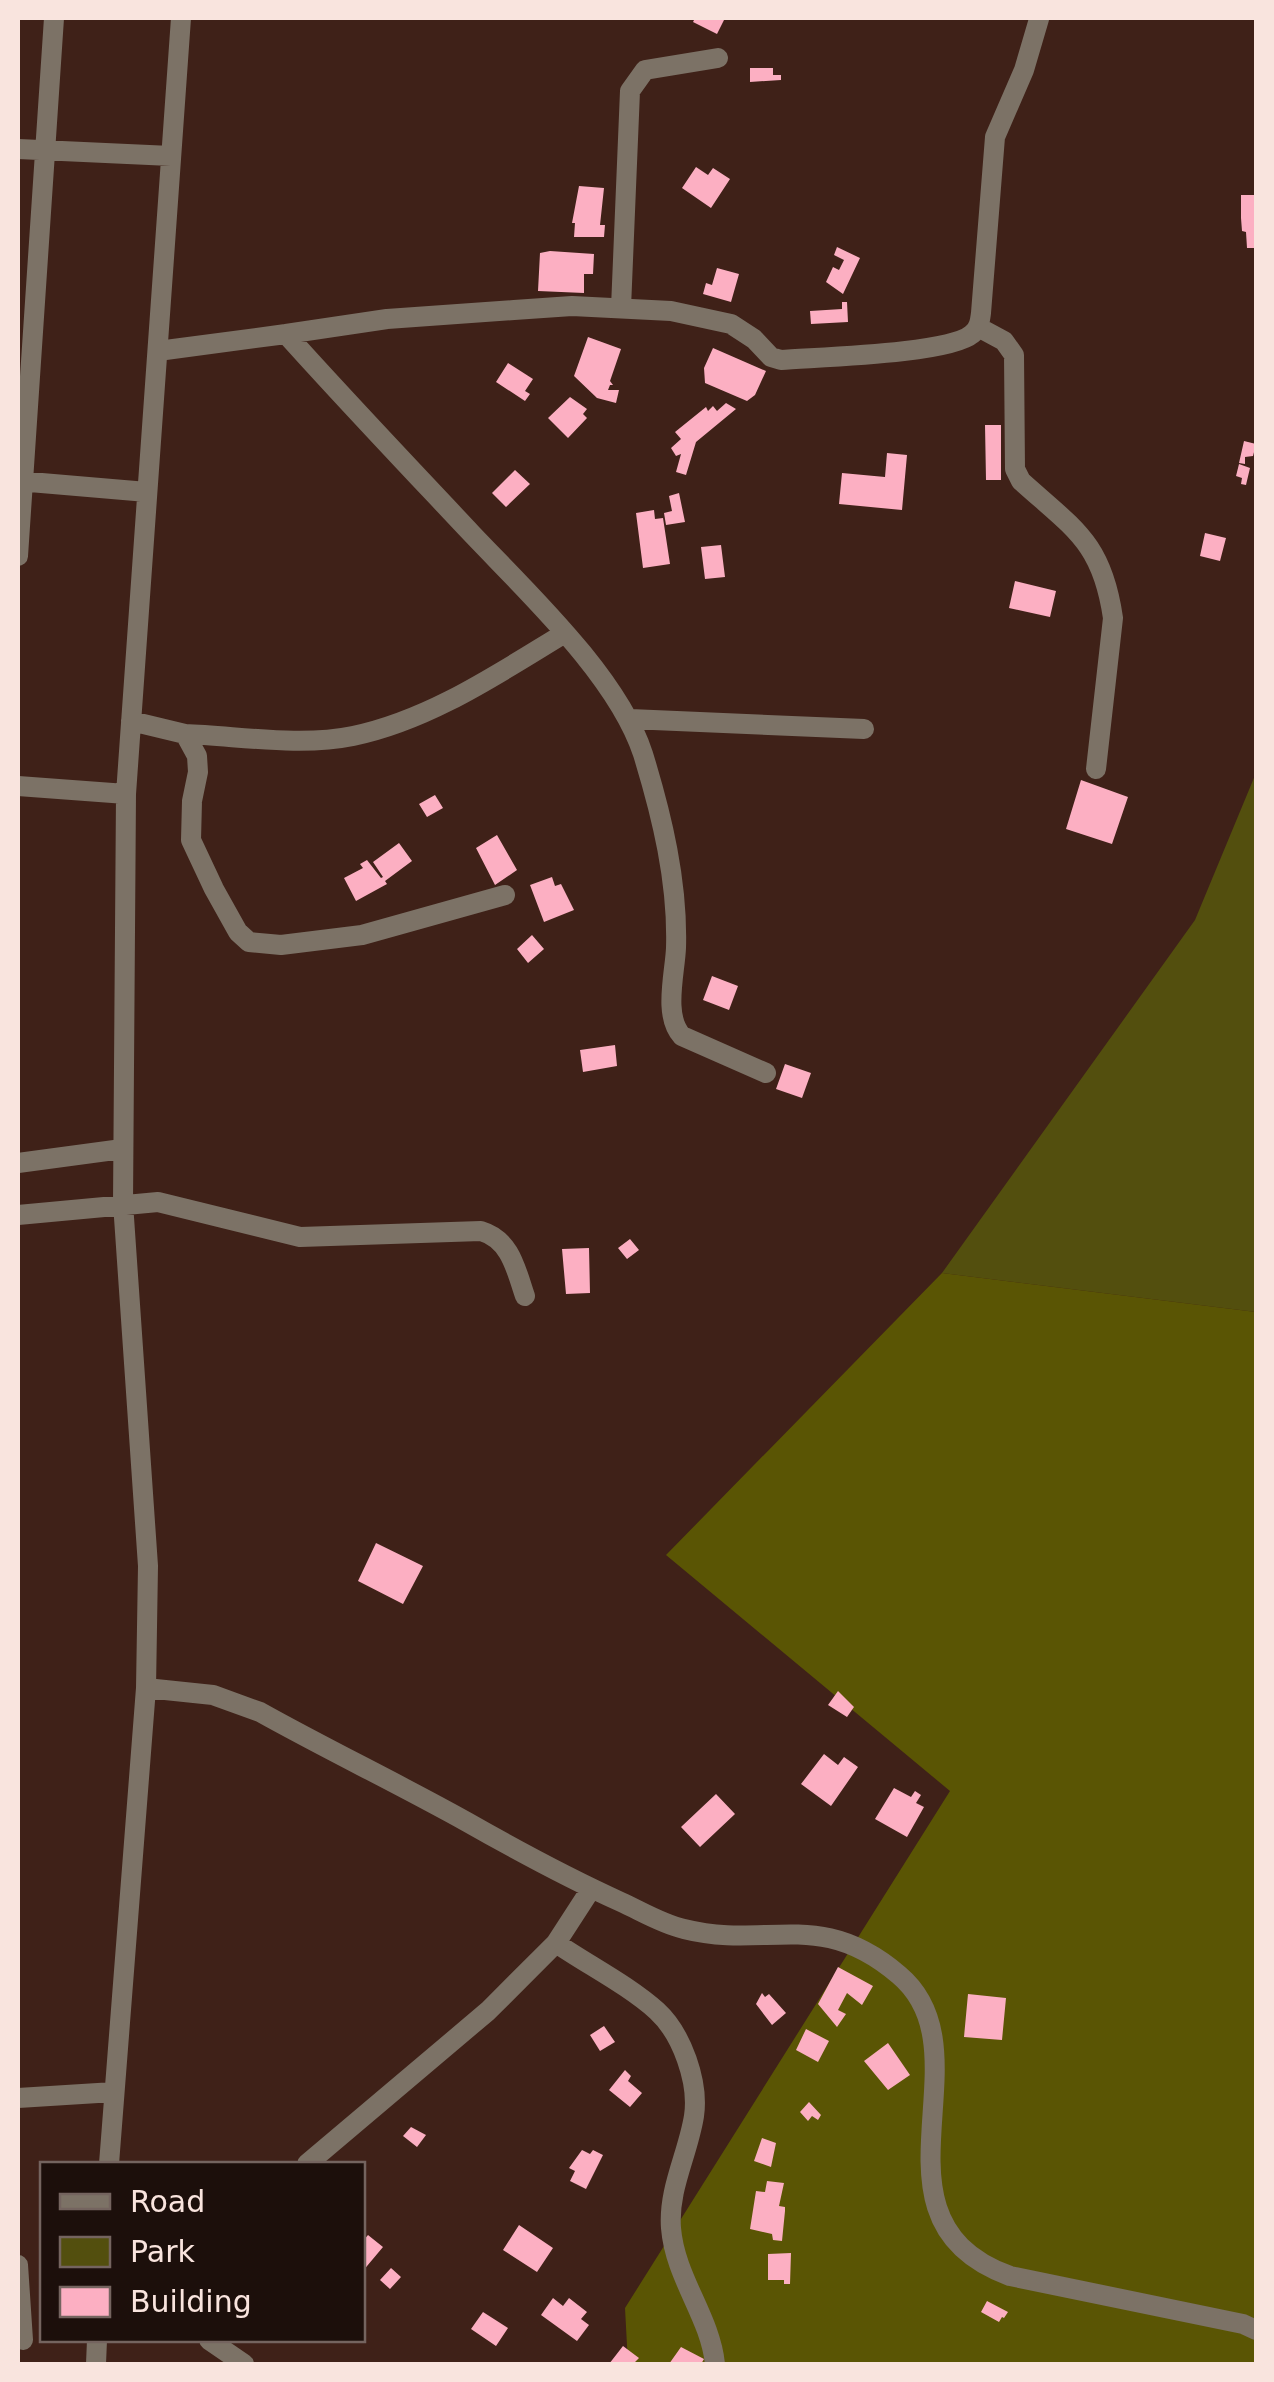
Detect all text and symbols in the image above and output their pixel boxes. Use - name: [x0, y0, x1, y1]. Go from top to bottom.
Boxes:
- legend: [40, 2162, 365, 2342]
- text: Road: [130, 2184, 205, 2219]
- text: Park: [130, 2234, 195, 2269]
- text: Building: [130, 2284, 252, 2319]

